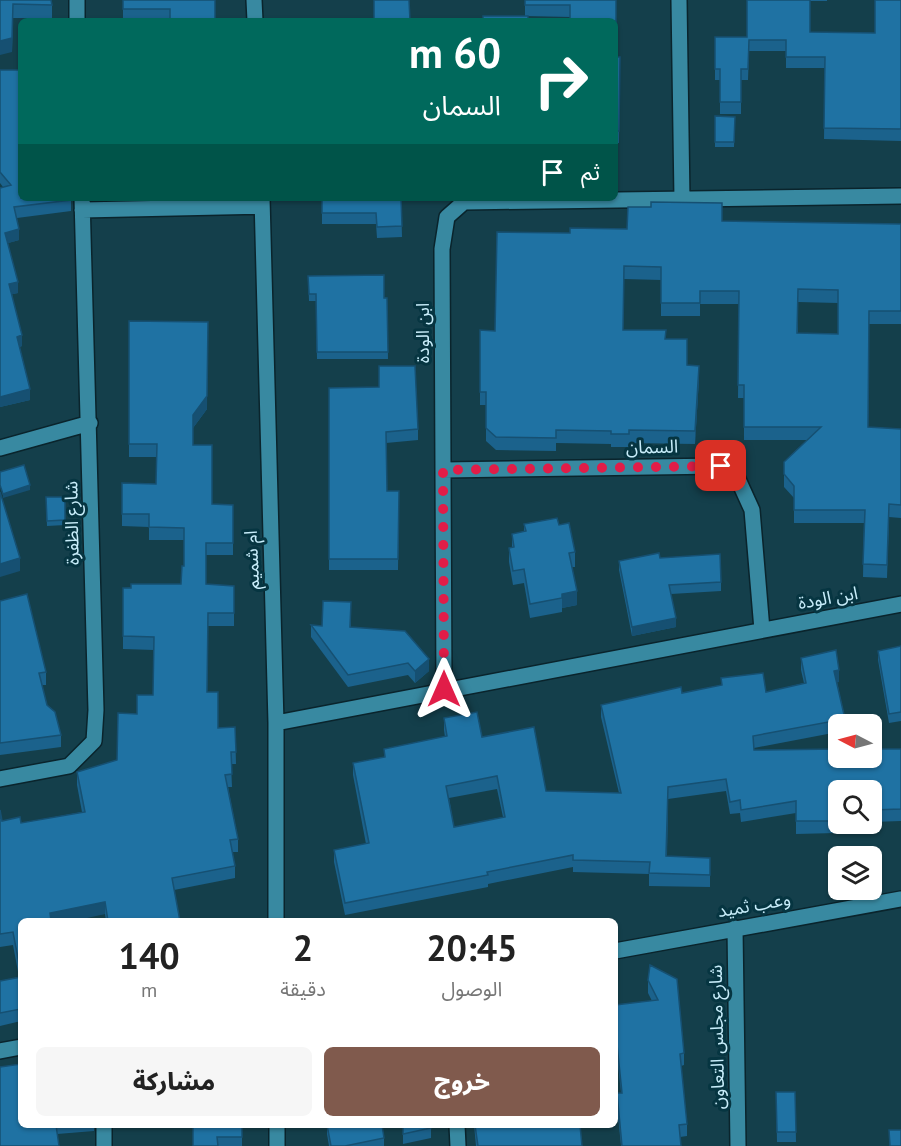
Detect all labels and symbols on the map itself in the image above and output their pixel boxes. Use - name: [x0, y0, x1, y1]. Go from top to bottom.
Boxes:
- street label: ابن الودة: [411, 303, 434, 363]
- street label: السمان: [626, 435, 678, 458]
- pin: [695, 440, 746, 491]
- street label: شارع الظفرة: [59, 481, 87, 565]
- street label: ام شميم: [239, 530, 267, 590]
- street label: ابن الودة: [796, 581, 860, 614]
- position arrow: [412, 657, 476, 721]
- north arrow: [828, 714, 882, 768]
- street label: وعب ثميد: [716, 887, 792, 922]
- street label: شارع مجلس التعاون: [704, 965, 732, 1109]

